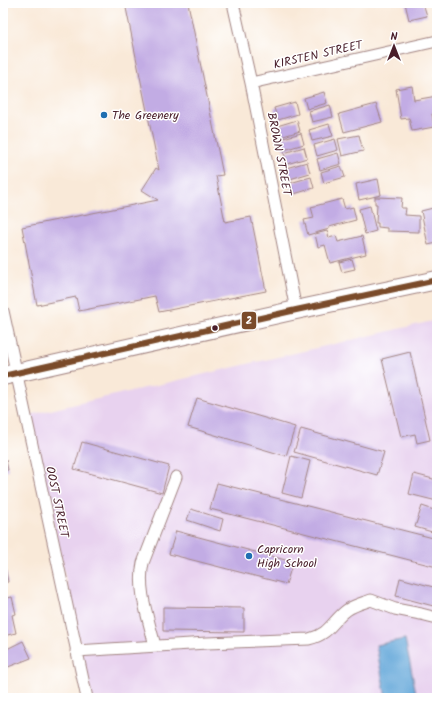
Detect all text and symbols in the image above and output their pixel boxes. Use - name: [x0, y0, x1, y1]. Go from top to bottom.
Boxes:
- north arrow: [374, 26, 414, 66]
- text: N: [391, 28, 398, 46]
- street label: KIRSTEN STREET: [272, 35, 366, 74]
- place label: The Greenery: [112, 106, 179, 125]
- marker: The Greenery: [99, 110, 109, 120]
- street label: BROWN STREET: [262, 111, 297, 199]
- line badge: 2: [241, 311, 257, 330]
- text: 2: [246, 312, 252, 330]
- unlabelled marker: [210, 323, 220, 333]
- street label: OOST STREET: [40, 465, 74, 541]
- place label: Capricorn High School: [257, 540, 317, 573]
- marker: Capricorn High School: [244, 551, 254, 561]

